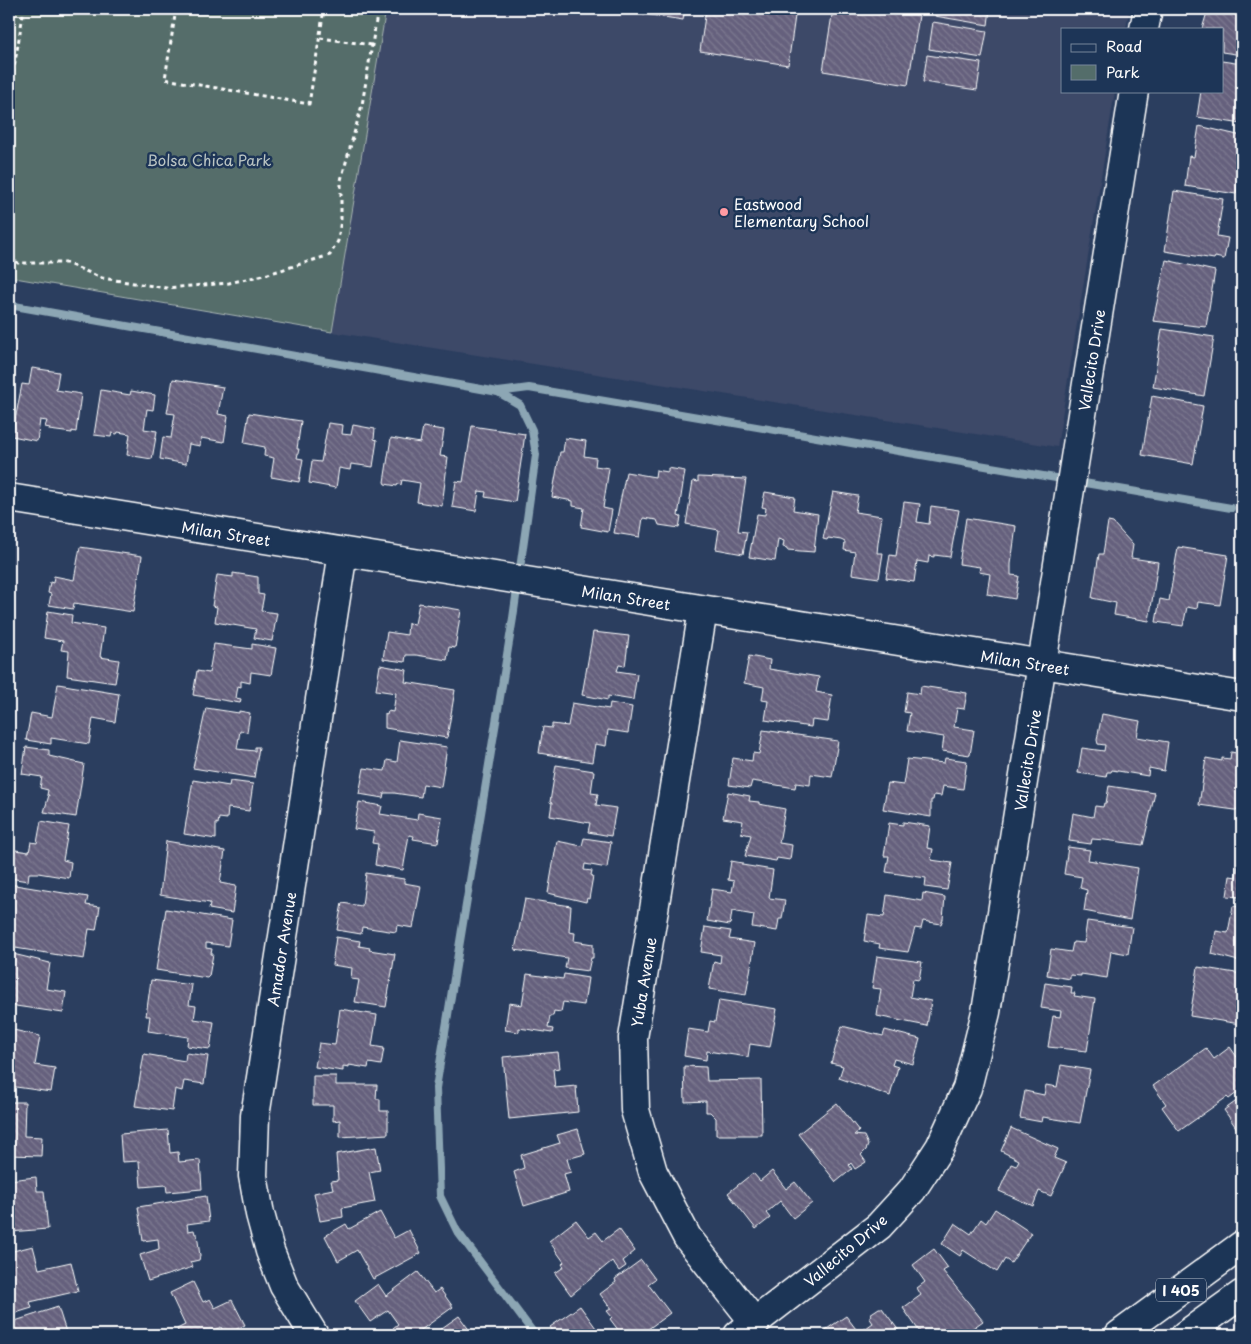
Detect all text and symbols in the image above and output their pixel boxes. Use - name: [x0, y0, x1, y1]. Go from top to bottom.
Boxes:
- legend: [1061, 28, 1224, 92]
- text: Road: [1106, 34, 1142, 57]
- text: Park: [1106, 60, 1140, 83]
- park label: Bolsa Chica Park: [147, 148, 271, 171]
- place label: Eastwood Elementary School: [734, 192, 869, 232]
- marker: Eastwood Elementary School: [718, 206, 730, 218]
- street label: Vallecito Drive: [1072, 308, 1110, 412]
- street label: Milan Street: [180, 515, 272, 551]
- street label: Milan Street: [580, 579, 672, 615]
- street label: Milan Street: [979, 644, 1071, 680]
- street label: Vallecito Drive: [1008, 708, 1046, 812]
- street label: Amador Avenue: [261, 890, 301, 1008]
- street label: Yuba Avenue: [625, 935, 661, 1029]
- street label: Vallecito Drive: [798, 1208, 892, 1292]
- road number: I 405: [1156, 1278, 1206, 1302]

